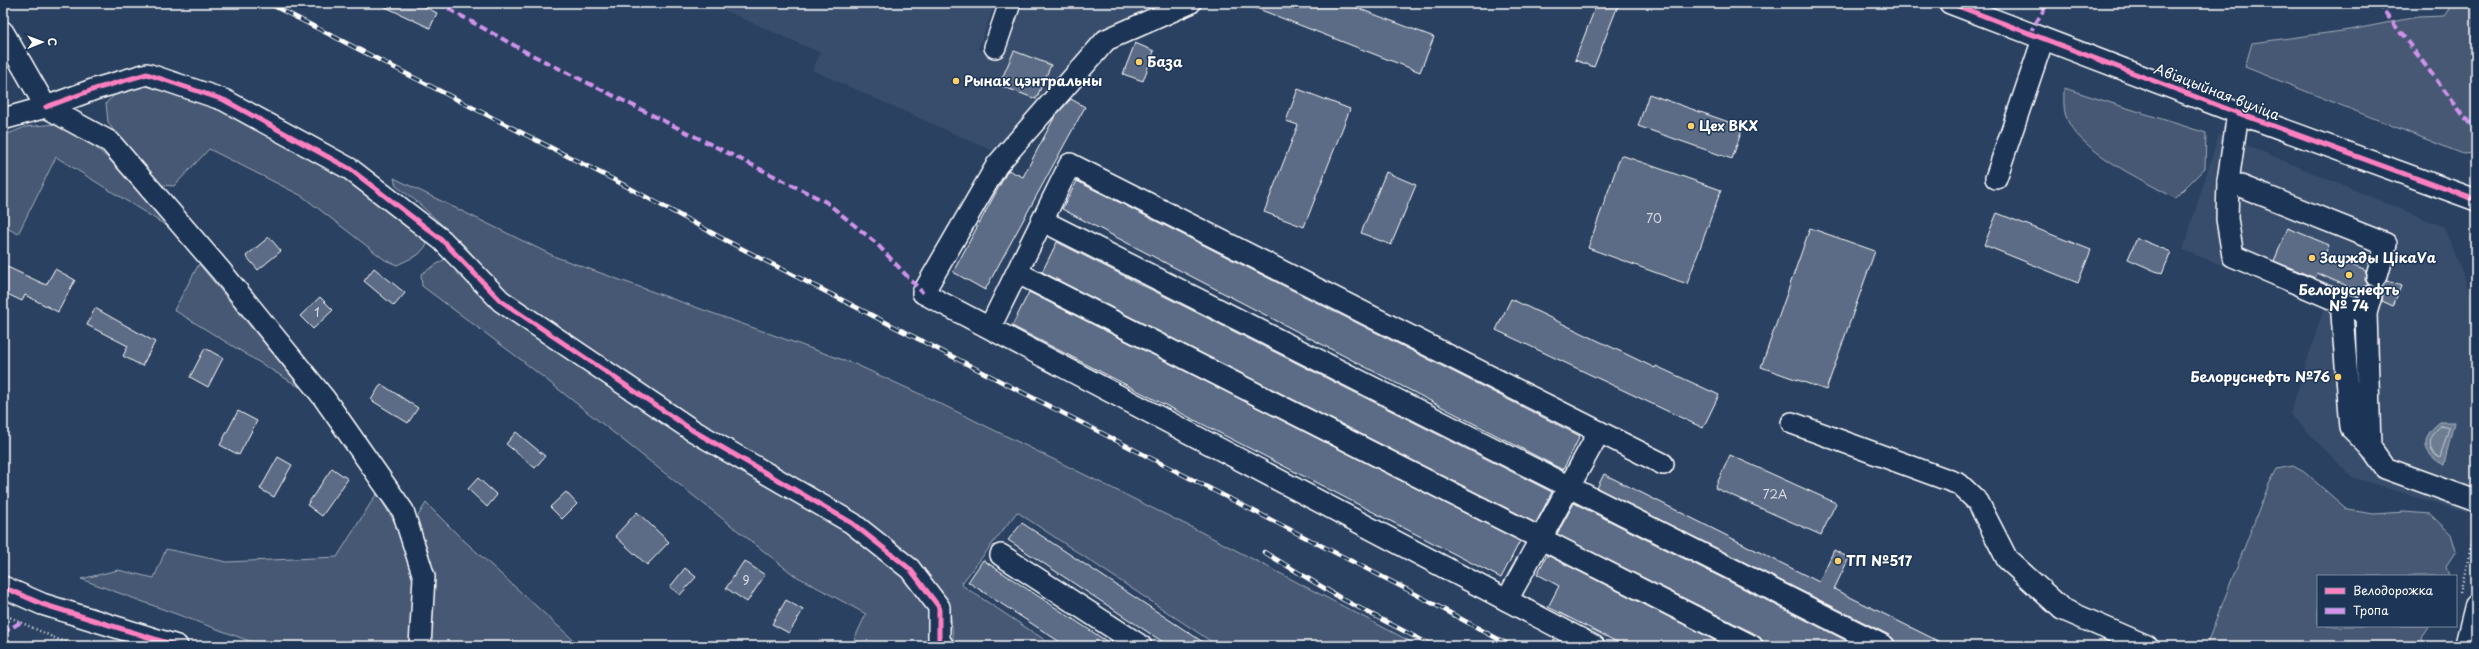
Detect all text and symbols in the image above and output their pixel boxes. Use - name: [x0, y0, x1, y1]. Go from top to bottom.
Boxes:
- north arrow: [22, 22, 62, 62]
- text: С: [44, 38, 61, 46]
- place label: База: [1147, 51, 1183, 72]
- marker: База: [1134, 57, 1144, 67]
- street label: Авіяцыйная вуліца: [2151, 58, 2283, 125]
- place label: Рынак цэнтральны: [964, 70, 1102, 91]
- marker: Рынак цэнтральны: [951, 76, 961, 86]
- place label: Цех ВКХ: [1699, 115, 1759, 136]
- marker: Цех ВКХ: [1686, 121, 1696, 131]
- house number: 70: [1646, 209, 1662, 227]
- place label: Заужды ЦікаVа: [2319, 247, 2437, 268]
- marker: Заужды ЦікаVа: [2307, 253, 2317, 263]
- marker: Белоруснефть № 74: [2344, 270, 2354, 280]
- place label: Белоруснефть № 74: [2298, 279, 2400, 316]
- house number: 1: [314, 303, 320, 321]
- place label: Белоруснефть №76: [2190, 366, 2330, 387]
- marker: Белоруснефть №76: [2333, 372, 2343, 382]
- house number: 72А: [1763, 485, 1787, 503]
- place label: ТП №517: [1846, 550, 1913, 571]
- marker: ТП №517: [1833, 556, 1843, 566]
- house number: 9: [742, 571, 750, 589]
- legend: [2317, 575, 2457, 627]
- text: Велодорожка: [2353, 581, 2433, 599]
- text: Тропа: [2353, 601, 2389, 619]

